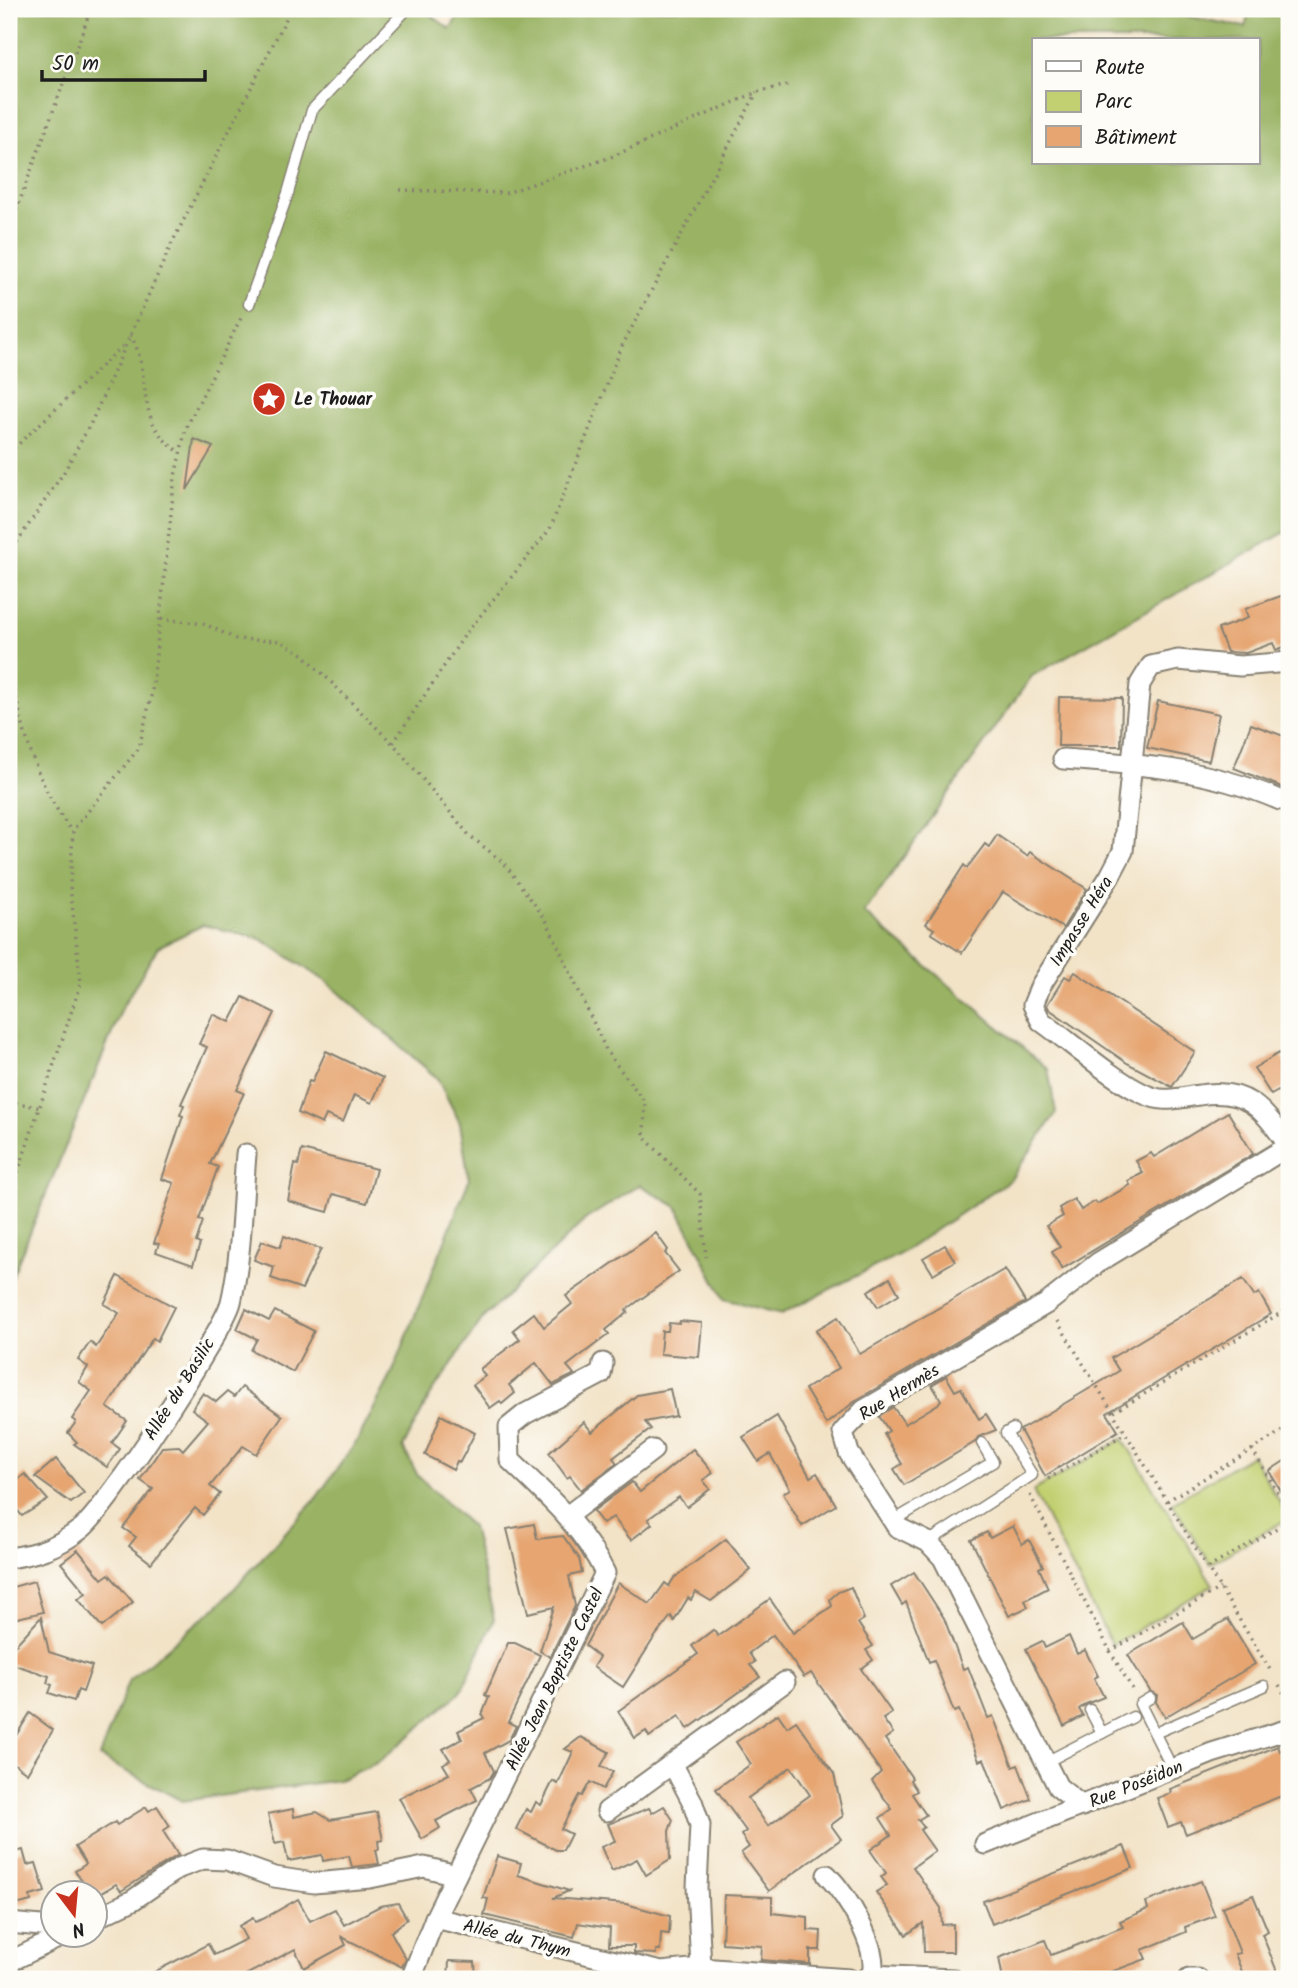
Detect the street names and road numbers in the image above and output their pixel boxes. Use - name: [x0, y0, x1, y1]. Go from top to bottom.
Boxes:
- street label: Impasse Héra: [1043, 871, 1122, 973]
- street label: Allée du Basilic: [137, 1333, 223, 1447]
- street label: Rue Hermès: [854, 1357, 946, 1430]
- street label: Allée Jean Baptiste Castel: [498, 1583, 613, 1776]
- street label: Rue Poséidon: [1085, 1753, 1188, 1817]
- street label: Allée du Thym: [460, 1912, 573, 1967]

